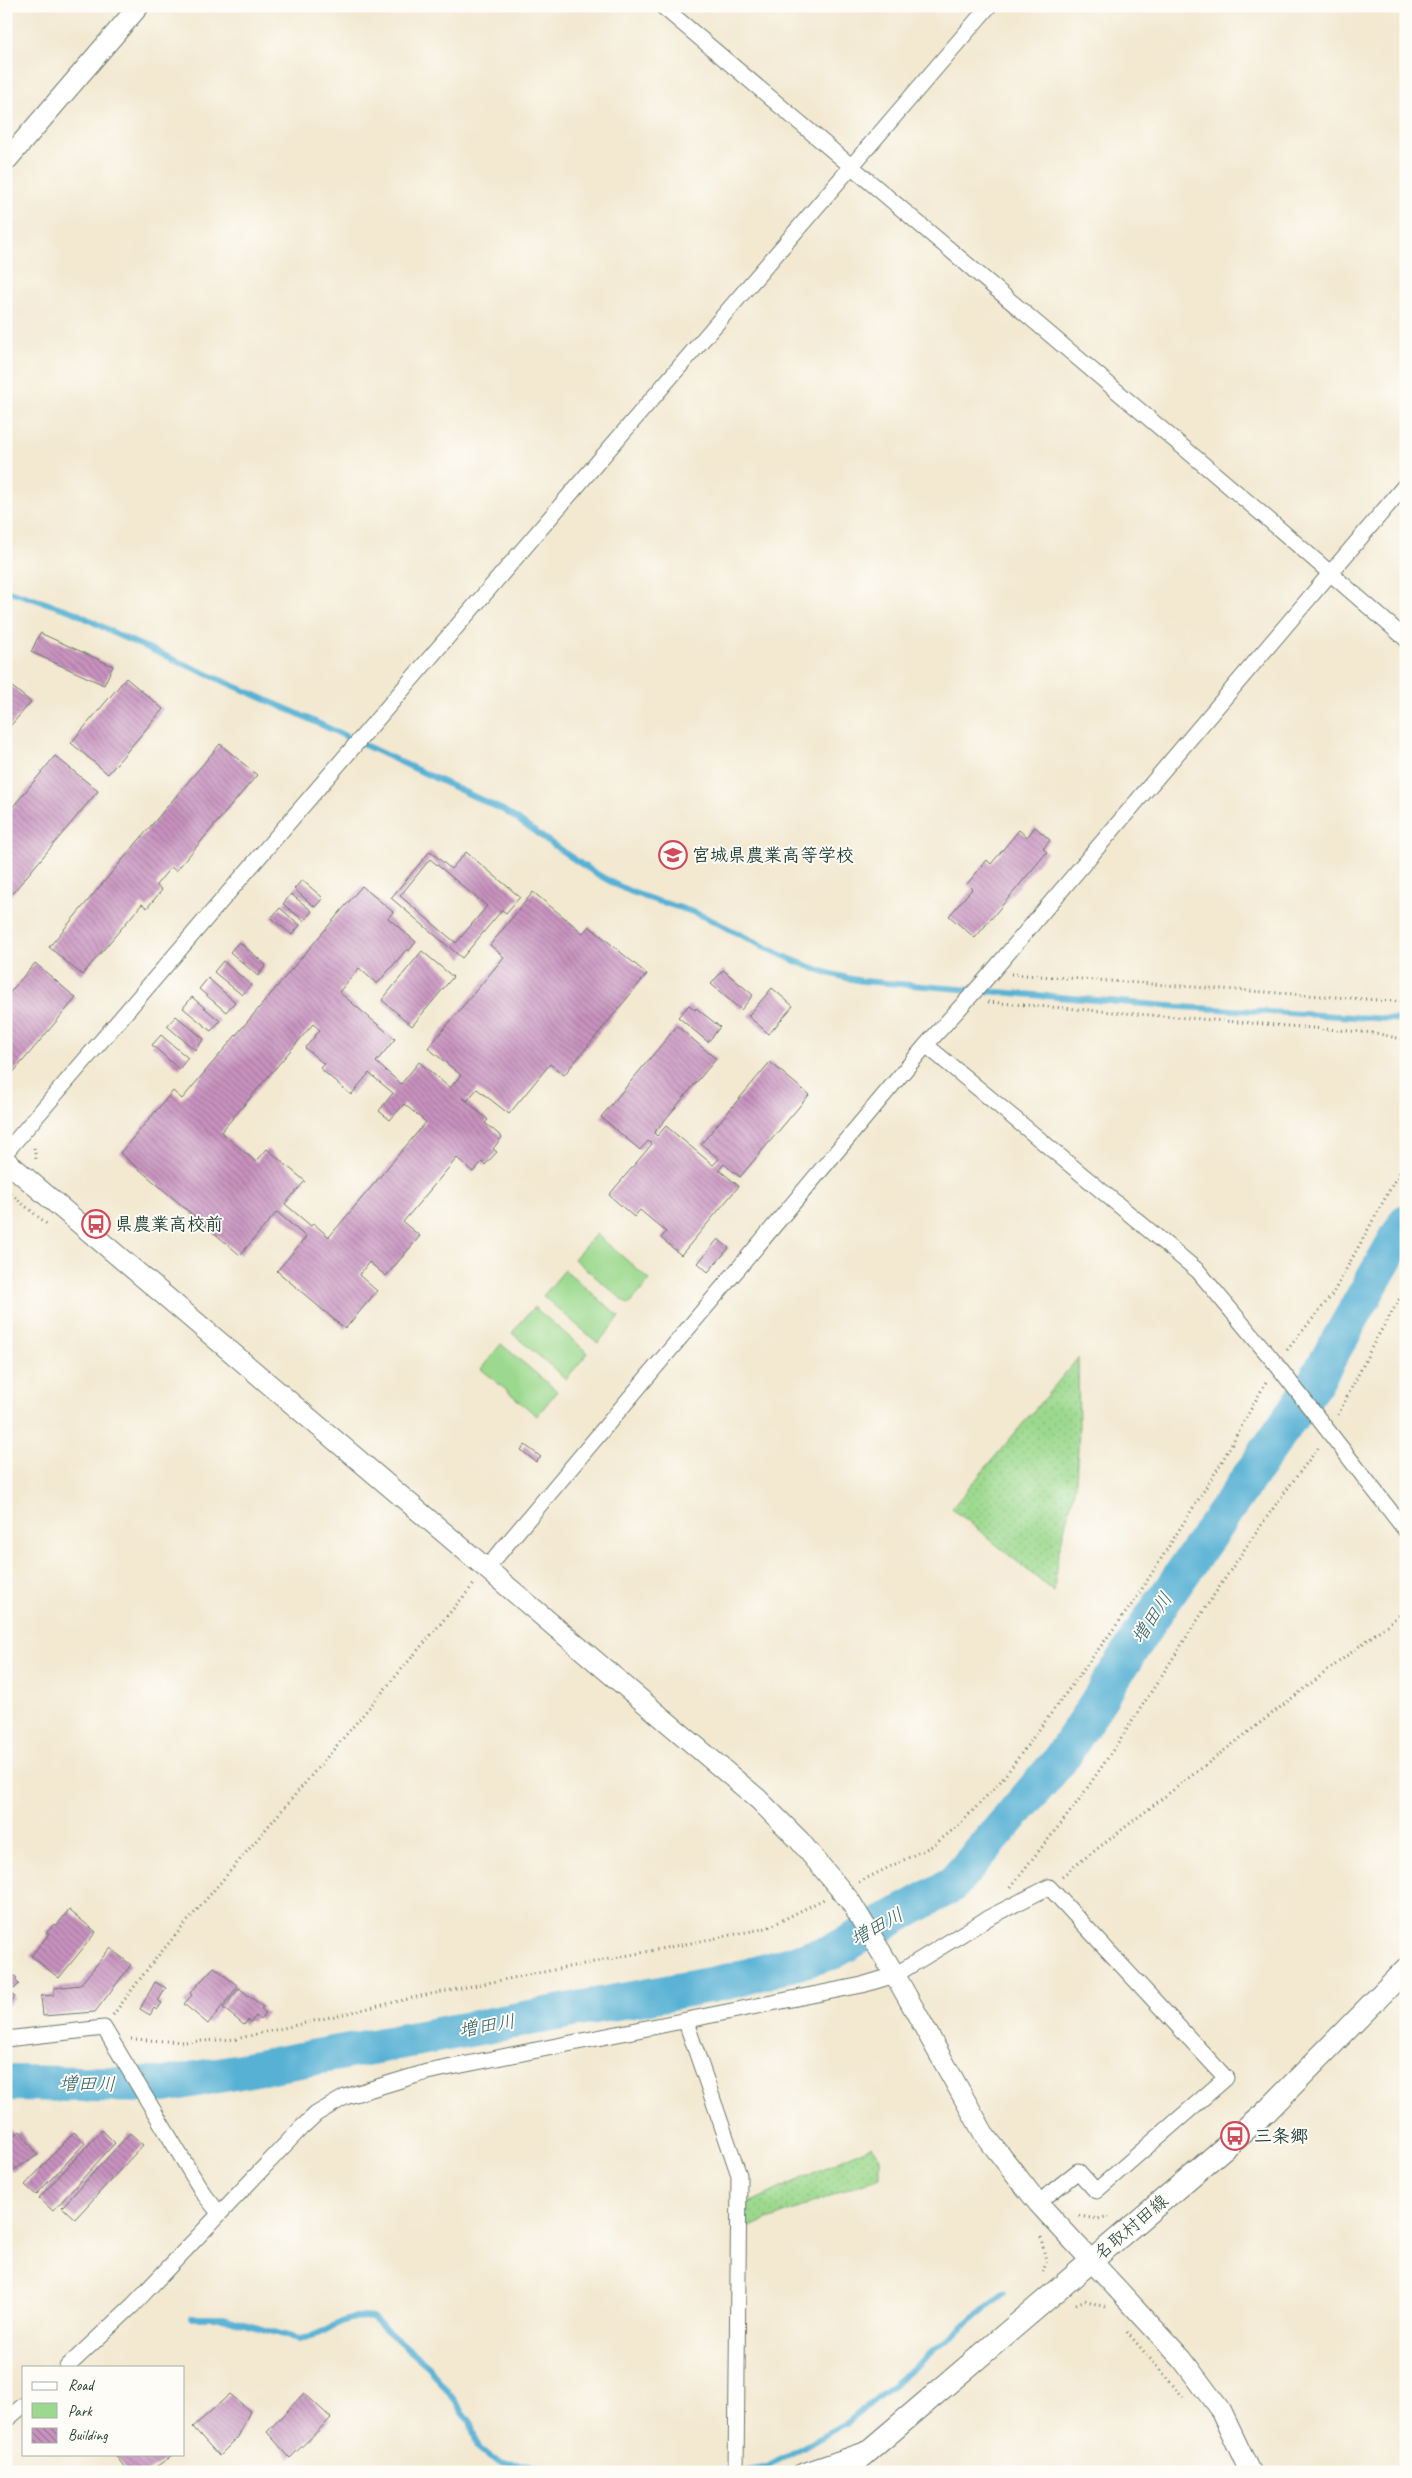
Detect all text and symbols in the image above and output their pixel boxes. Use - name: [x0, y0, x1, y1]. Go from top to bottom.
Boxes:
- school or university icon: 宮城県農業高等学校: [658, 840, 688, 870]
- place label: 宮城県農業高等学校: [692, 844, 854, 866]
- bus stop icon: 県農業高校前: [81, 1209, 111, 1239]
- place label: 県農業高校前: [115, 1213, 223, 1235]
- water label: 増田川: [1126, 1588, 1178, 1648]
- water label: 増田川: [846, 1903, 908, 1951]
- water label: 増田川: [457, 2009, 517, 2043]
- water label: 増田川: [58, 2072, 116, 2096]
- bus stop icon: 三条郷: [1220, 2121, 1250, 2151]
- place label: 三条郷: [1254, 2125, 1308, 2147]
- street label: 名取村田線: [1089, 2190, 1173, 2264]
- legend: [22, 2366, 185, 2456]
- text: Road: [68, 2376, 95, 2395]
- text: Park: [68, 2402, 93, 2421]
- text: Building: [68, 2426, 108, 2445]

